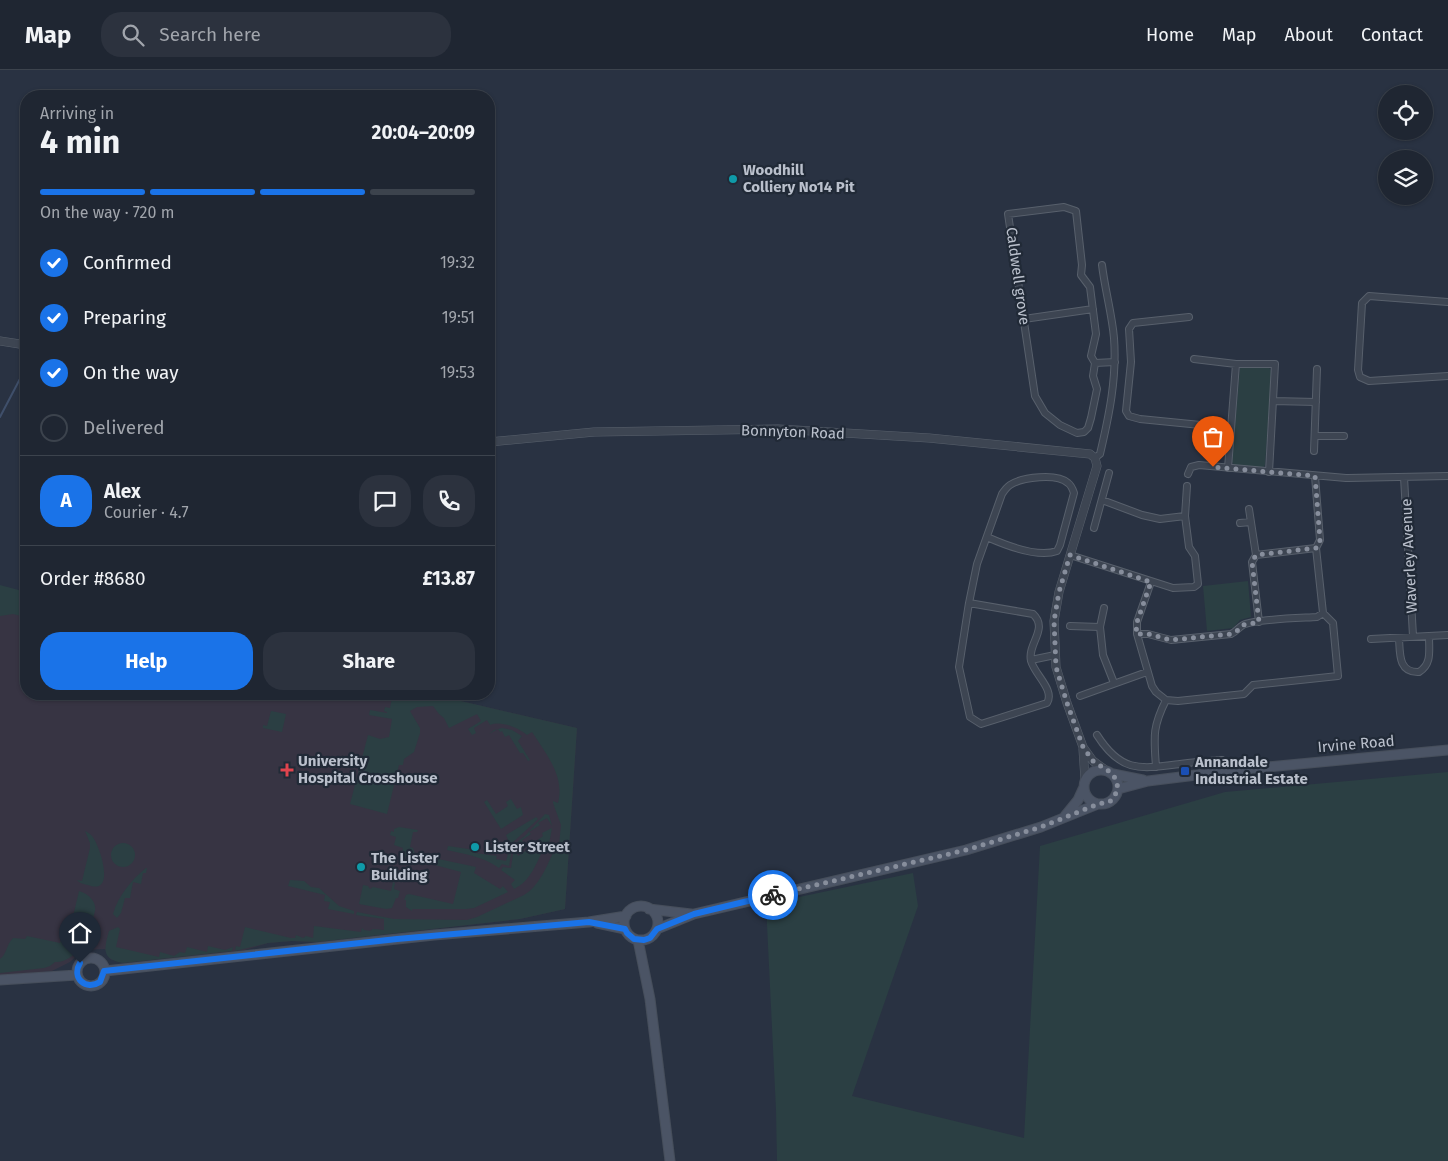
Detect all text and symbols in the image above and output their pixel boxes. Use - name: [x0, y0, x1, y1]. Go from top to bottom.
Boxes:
- search box: [101, 12, 451, 57]
- text: Map: [25, 21, 71, 49]
- icon: search: [119, 21, 147, 49]
- text: Search here: [159, 23, 261, 46]
- text: Home: [1146, 24, 1194, 46]
- text: Map: [1222, 24, 1256, 46]
- text: About: [1284, 24, 1333, 46]
- text: Contact: [1361, 24, 1423, 46]
- map controls: [1378, 85, 1433, 205]
- button: locate: [1378, 85, 1433, 140]
- text: Arriving in: [40, 104, 114, 123]
- text: 20:04–20:09: [372, 121, 475, 144]
- text: 4 min: [40, 123, 120, 161]
- button: layers: [1378, 150, 1433, 205]
- place label: Woodhill Colliery No14 Pit: [743, 161, 855, 196]
- marker: Woodhill Colliery No14 Pit: [727, 173, 739, 185]
- text: On the way · 720 m: [40, 203, 174, 222]
- street label: Caldwell grove: [1002, 226, 1034, 326]
- icon: check: [40, 249, 68, 277]
- text: Confirmed: [83, 251, 172, 274]
- text: 19:32: [440, 253, 475, 272]
- icon: check: [40, 304, 68, 332]
- text: Preparing: [83, 306, 166, 329]
- text: 19:51: [442, 308, 475, 327]
- icon: check: [40, 359, 68, 387]
- text: On the way: [83, 361, 179, 384]
- text: 19:53: [440, 363, 475, 382]
- text: Delivered: [83, 416, 165, 439]
- pin: [1192, 416, 1234, 467]
- street label: Bonnyton Road: [741, 421, 845, 443]
- icon: bag: [1199, 423, 1227, 451]
- button: chat: [359, 475, 411, 527]
- button: phone: [423, 475, 475, 527]
- text: Alex: [104, 480, 141, 503]
- text: A: [60, 489, 72, 512]
- street label: Waverley Avenue: [1397, 498, 1421, 614]
- text: Courier · 4.7: [104, 503, 189, 522]
- text: Order #8680: [40, 567, 146, 590]
- text: £13.87: [423, 567, 475, 590]
- button: Help: [40, 632, 253, 690]
- button: Share: [263, 632, 475, 690]
- street label: Irvine Road: [1317, 732, 1395, 756]
- place label: University Hospital Crosshouse: [298, 752, 438, 787]
- place label: Annandale Industrial Estate: [1194, 753, 1308, 788]
- marker: University Hospital Crosshouse: [280, 763, 294, 777]
- marker: Annandale Industrial Estate: [1179, 765, 1191, 777]
- place label: Lister Street: [485, 838, 570, 856]
- marker: Lister Street: [469, 841, 481, 853]
- place label: The Lister Building: [371, 849, 440, 884]
- marker: The Lister Building: [355, 861, 367, 873]
- courier: [748, 870, 798, 920]
- icon: bike: [759, 881, 787, 909]
- pin: [59, 912, 101, 963]
- icon: home: [66, 919, 94, 947]

